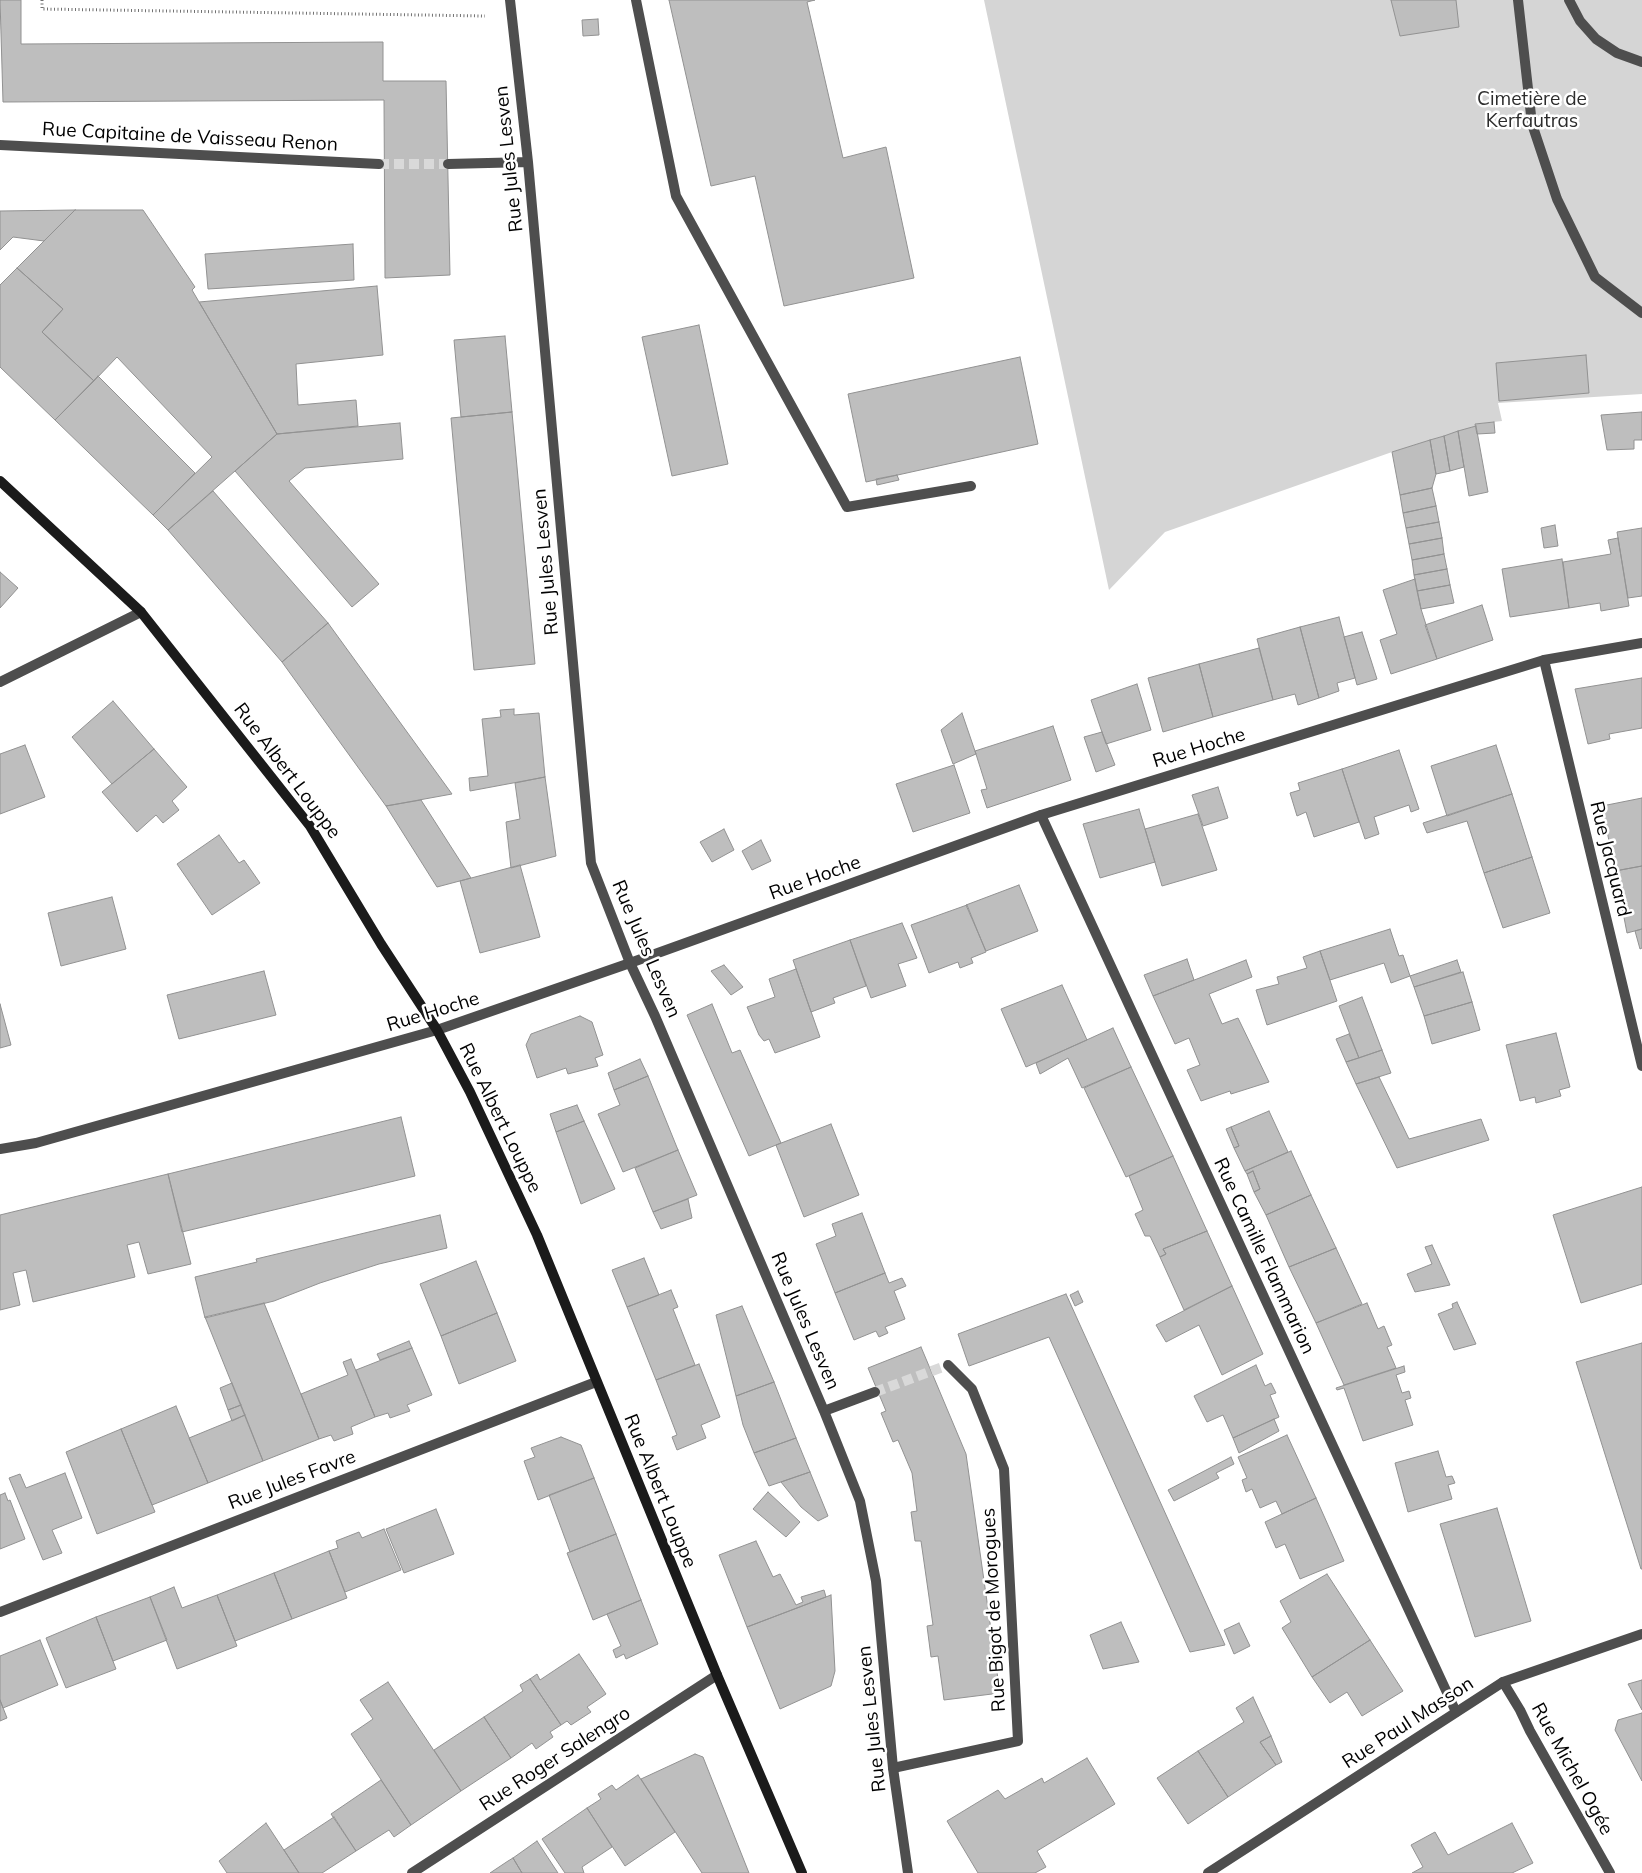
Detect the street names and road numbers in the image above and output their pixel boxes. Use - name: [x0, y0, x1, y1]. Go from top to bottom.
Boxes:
- street label: Rue Jules Lesven: [490, 85, 528, 233]
- street label: Rue Capitaine de Vaisseau Renon: [42, 118, 338, 156]
- street label: Rue Jules Lesven: [528, 488, 564, 636]
- street label: Rue Albert Louppe: [229, 699, 345, 843]
- street label: Rue Hoche: [1150, 723, 1248, 773]
- street label: Rue Jacquard: [1585, 799, 1635, 919]
- street label: Rue Hoche: [766, 851, 864, 905]
- street label: Rue Jules Lesven: [607, 877, 685, 1021]
- street label: Rue Hoche: [384, 987, 482, 1037]
- street label: Rue Albert Louppe: [454, 1039, 546, 1197]
- street label: Rue Camille Flammarion: [1208, 1154, 1320, 1358]
- street label: Rue Jules Lesven: [766, 1249, 844, 1393]
- street label: Rue Albert Louppe: [619, 1411, 701, 1571]
- street label: Rue Jules Favre: [225, 1445, 359, 1515]
- street label: Rue Bigot de Morogues: [977, 1507, 1011, 1713]
- street label: Rue Jules Lesven: [853, 1645, 891, 1793]
- street label: Rue Paul Masson: [1338, 1672, 1478, 1774]
- street label: Rue Michel Ogée: [1526, 1699, 1618, 1839]
- street label: Rue Roger Salengro: [475, 1702, 635, 1816]

